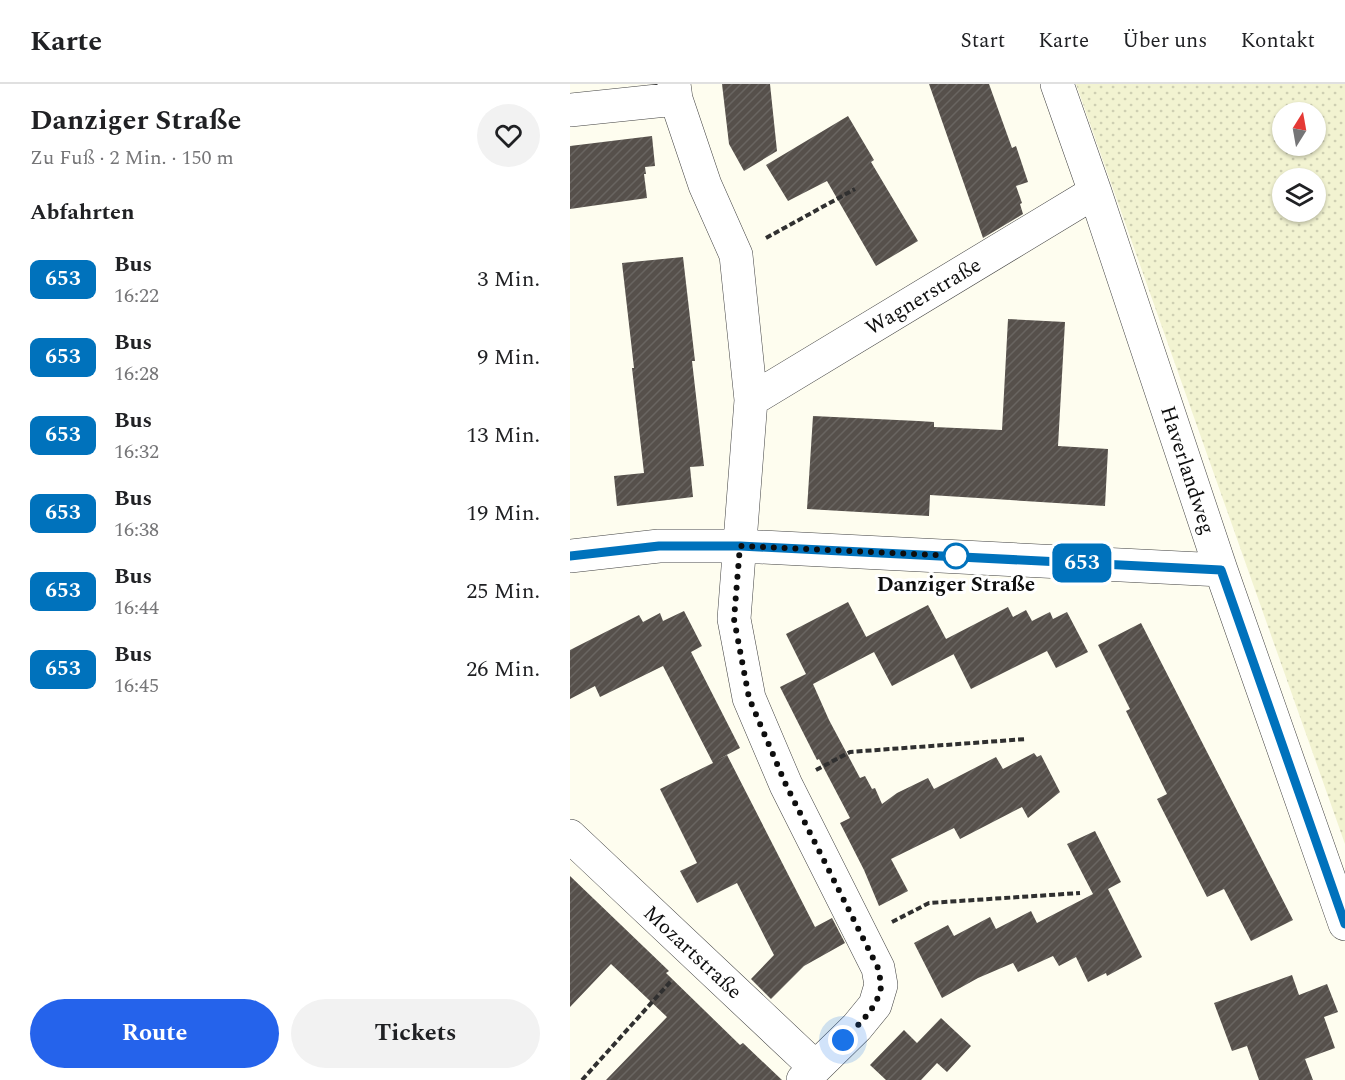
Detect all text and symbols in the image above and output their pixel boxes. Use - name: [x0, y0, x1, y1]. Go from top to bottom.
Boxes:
- text: Karte: [30, 20, 102, 63]
- text: Start: [960, 25, 1005, 57]
- text: Karte: [1038, 25, 1089, 57]
- text: Über uns: [1122, 25, 1207, 57]
- text: Kontakt: [1240, 25, 1315, 57]
- text: Danziger Straße: [30, 99, 241, 142]
- north arrow: [1272, 102, 1326, 156]
- map controls: [1272, 102, 1326, 222]
- button: heart: [477, 104, 540, 167]
- text: Zu Fuß · 2 Min. · 150 m: [30, 143, 234, 173]
- button: layers: [1272, 168, 1326, 222]
- text: Abfahrten: [30, 196, 135, 229]
- text: Bus: [114, 248, 152, 281]
- street label: Wagnerstraße: [859, 250, 988, 344]
- text: 653: [45, 263, 81, 295]
- text: 3 Min.: [477, 263, 540, 296]
- text: 16:22: [114, 281, 159, 311]
- text: Bus: [114, 326, 152, 359]
- text: 653: [45, 341, 81, 373]
- text: 9 Min.: [477, 341, 540, 374]
- text: 16:28: [114, 359, 159, 389]
- street label: Haverlandweg: [1151, 402, 1223, 539]
- text: Bus: [114, 404, 152, 437]
- text: 653: [45, 419, 81, 451]
- text: 13 Min.: [466, 419, 540, 452]
- text: 16:32: [114, 437, 159, 467]
- text: Bus: [114, 482, 152, 515]
- text: 653: [45, 497, 81, 529]
- text: 19 Min.: [466, 497, 540, 530]
- text: 16:38: [114, 515, 159, 545]
- marker: Danziger Straße: [943, 543, 969, 569]
- line badge: 653: [1048, 544, 1116, 582]
- text: 653: [1064, 547, 1100, 579]
- text: Bus: [114, 560, 152, 593]
- place label: Danziger Straße: [877, 569, 1035, 601]
- text: 653: [45, 575, 81, 607]
- text: 25 Min.: [466, 575, 540, 608]
- text: 16:44: [114, 593, 159, 623]
- text: Bus: [114, 638, 152, 671]
- text: 653: [45, 653, 81, 685]
- text: 26 Min.: [466, 653, 540, 686]
- text: 16:45: [114, 671, 159, 701]
- street label: Mozartstraße: [635, 898, 749, 1007]
- button: Route: [30, 999, 279, 1068]
- button: Tickets: [291, 999, 540, 1068]
- your location: [828, 1025, 858, 1055]

